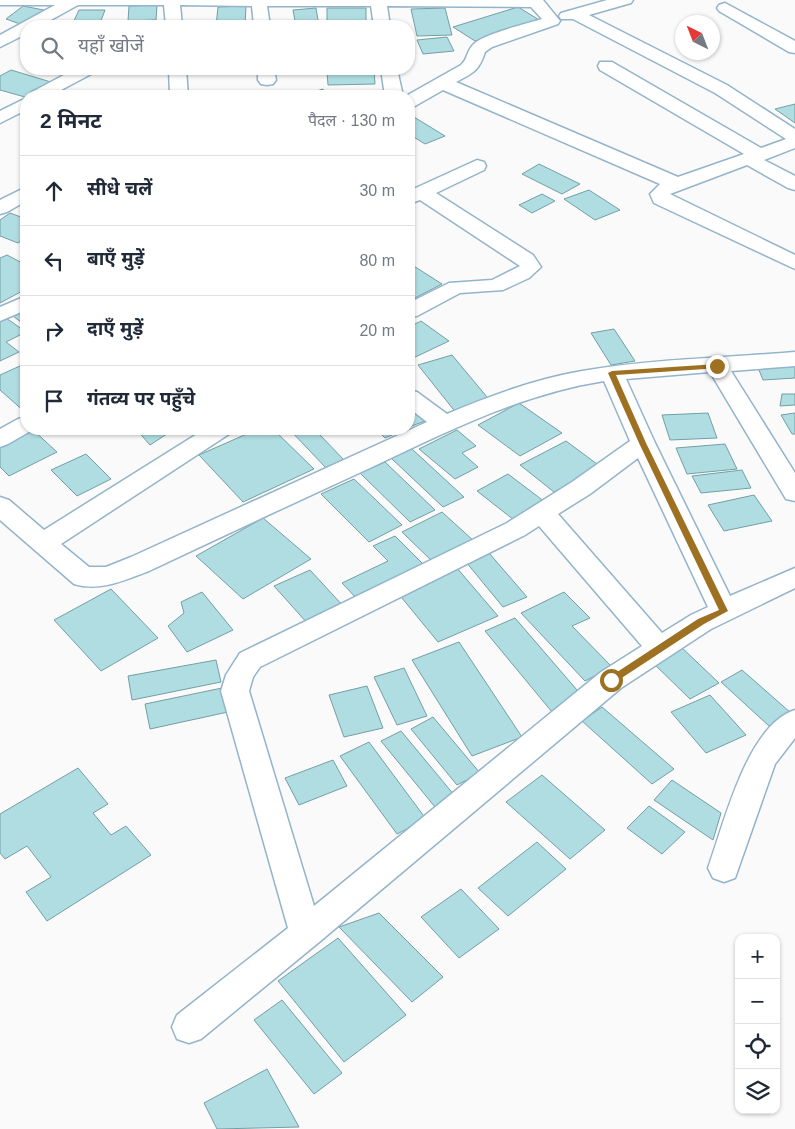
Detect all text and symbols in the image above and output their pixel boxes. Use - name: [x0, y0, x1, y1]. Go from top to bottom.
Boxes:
- north arrow: [675, 15, 720, 60]
- search box: [20, 20, 415, 75]
- icon: search: [38, 34, 66, 62]
- text: यहाँ खोजें: [78, 35, 144, 56]
- text: 2 मिनट: [40, 109, 102, 132]
- text: पैदल · 130 m: [308, 112, 395, 129]
- icon: ahead: [40, 177, 68, 205]
- text: सीधे चलें: [87, 178, 152, 199]
- text: 30 m: [359, 182, 395, 199]
- icon: left: [40, 247, 68, 275]
- text: बाएँ मुड़ें: [87, 248, 144, 269]
- text: 80 m: [359, 252, 395, 269]
- icon: right: [40, 317, 68, 345]
- text: दाएँ मुड़ें: [87, 318, 143, 339]
- text: 20 m: [359, 322, 395, 339]
- route end: [706, 355, 729, 378]
- icon: arrive: [40, 387, 68, 415]
- text: गंतव्य पर पहुँचे: [87, 388, 195, 409]
- route start: [600, 669, 623, 692]
- map controls: [735, 934, 780, 1114]
- button: +: [735, 934, 780, 979]
- button: −: [735, 979, 780, 1024]
- button: locate: [735, 1024, 780, 1069]
- button: layers: [735, 1069, 780, 1114]

